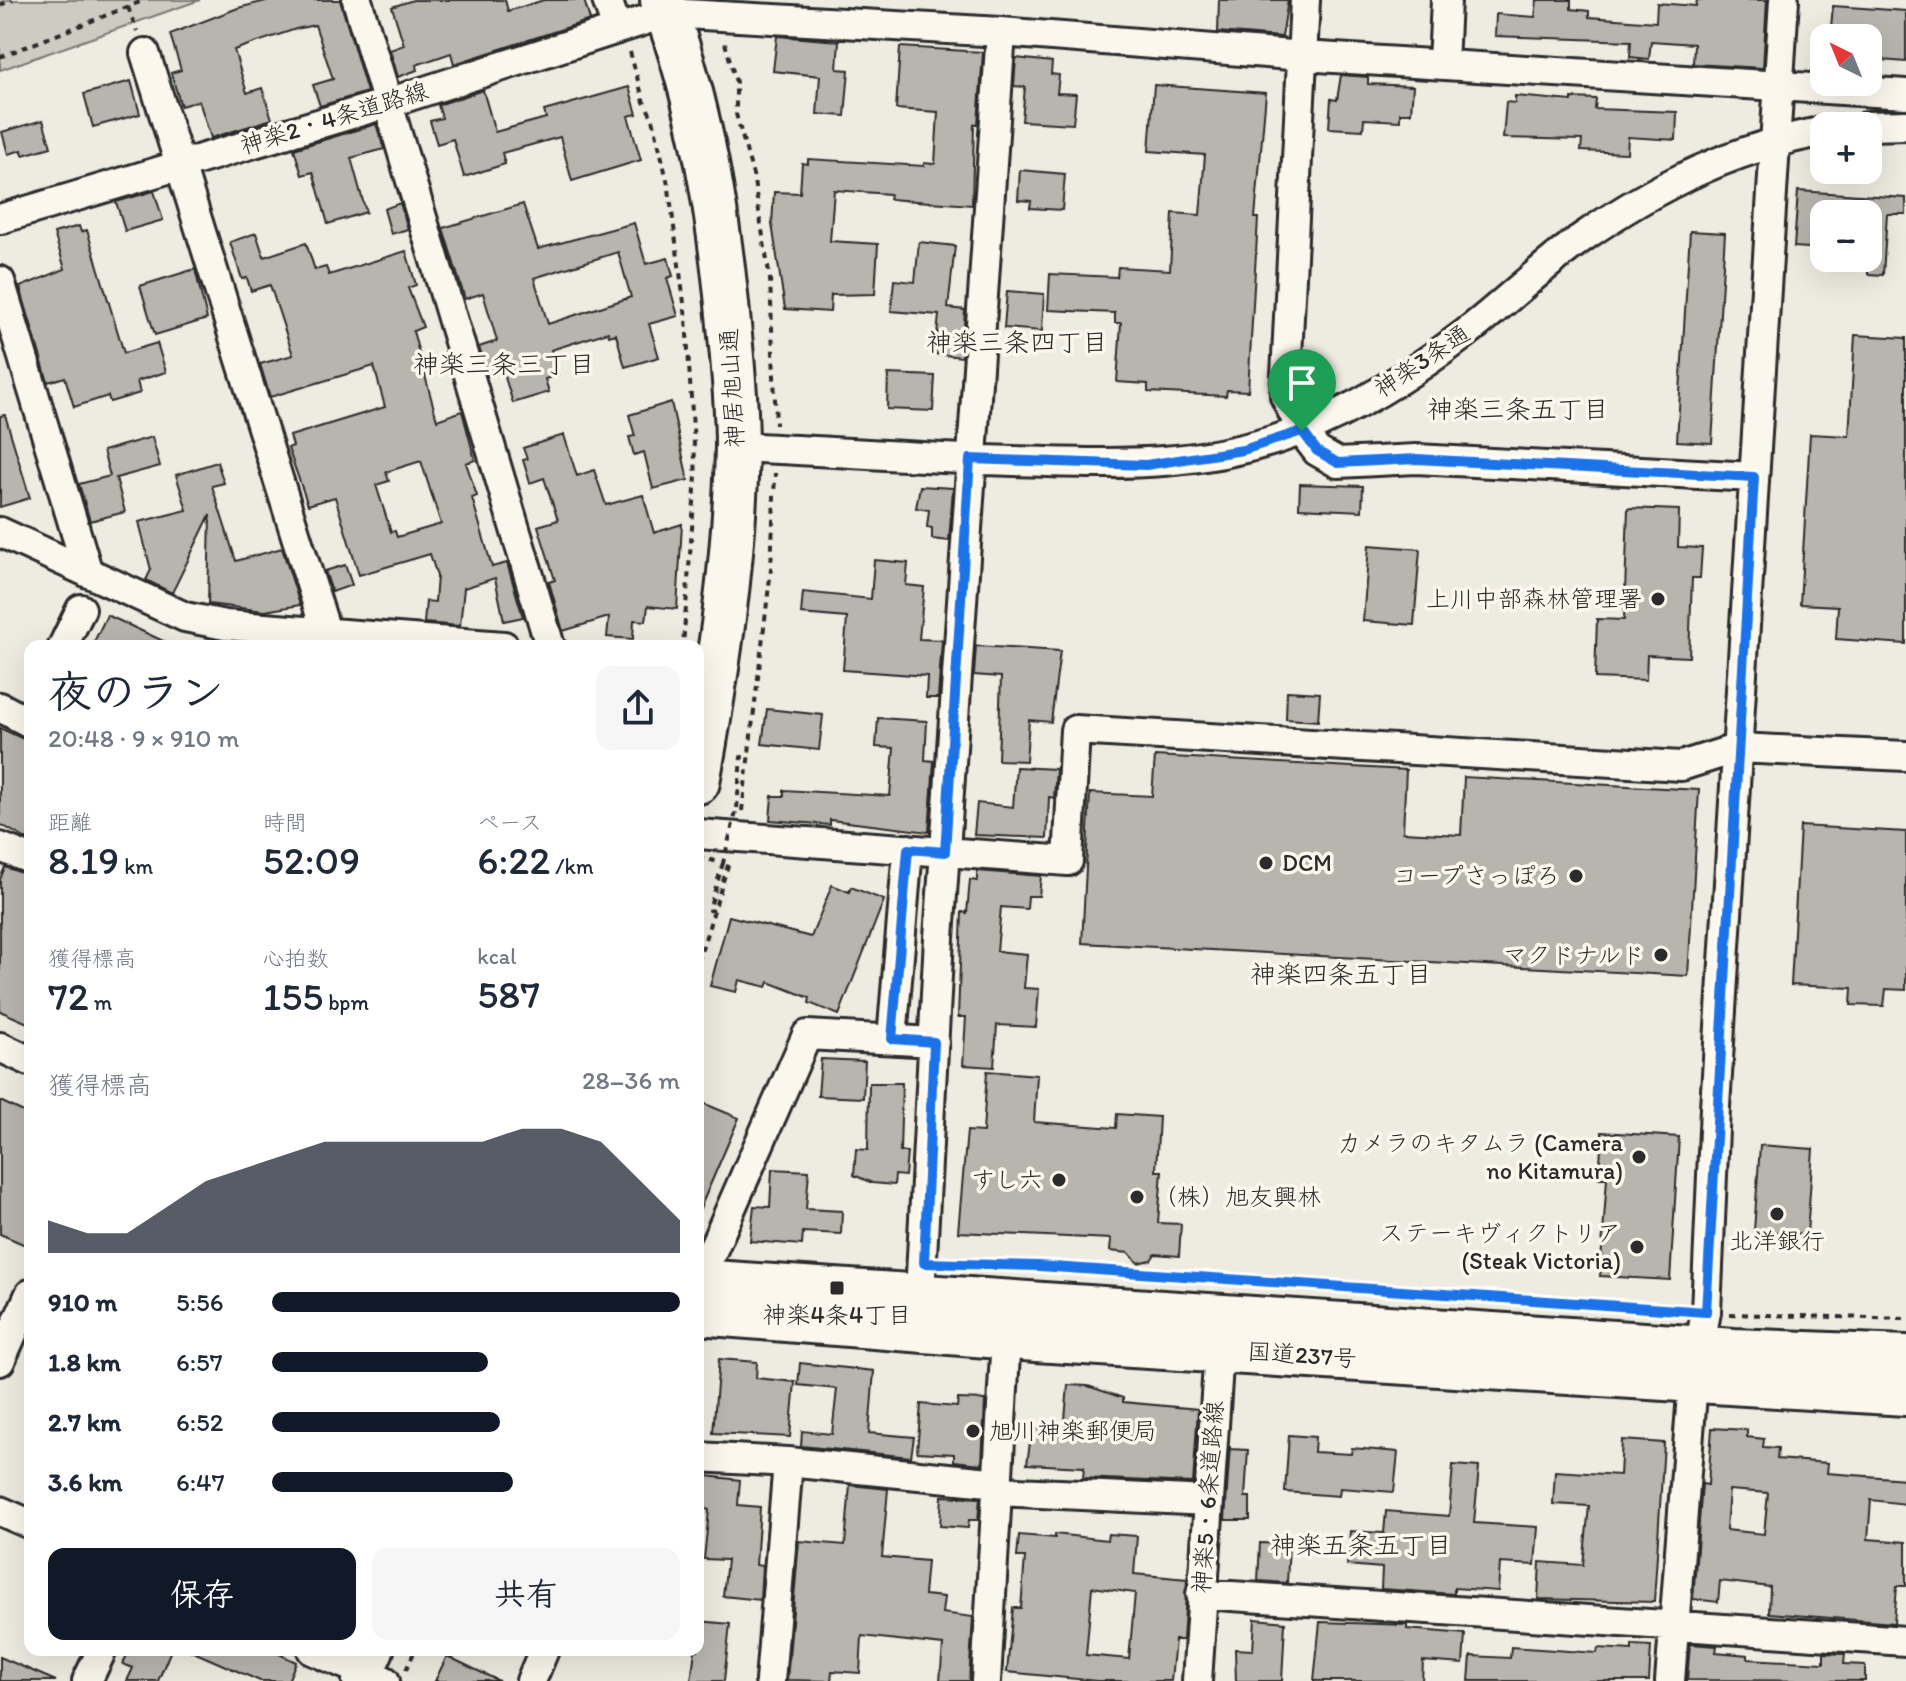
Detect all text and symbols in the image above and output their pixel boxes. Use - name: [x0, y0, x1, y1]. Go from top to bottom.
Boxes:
- north arrow: [1810, 24, 1882, 96]
- map controls: [1810, 24, 1882, 272]
- street label: 神楽2・4条道路線: [236, 75, 431, 160]
- button: +: [1810, 112, 1882, 184]
- button: −: [1810, 200, 1882, 272]
- street label: 神楽3条通: [1368, 318, 1475, 403]
- district label: 神楽三条四丁目: [926, 326, 1108, 358]
- street label: 神居旭山通: [714, 327, 749, 449]
- district label: 神楽三条三丁目: [413, 348, 595, 380]
- pin: [1268, 349, 1336, 431]
- icon: arrive: [1280, 361, 1324, 405]
- district label: 神楽三条五丁目: [1427, 393, 1609, 425]
- place label: 上川中部森林管理署: [1426, 584, 1642, 613]
- marker: 上川中部森林管理署: [1649, 590, 1667, 608]
- text: 夜のラン: [48, 665, 224, 718]
- button: share: [596, 666, 680, 750]
- text: 20:48 · 9 × 910 m: [48, 722, 239, 754]
- text: 距離: [48, 809, 92, 836]
- text: 時間: [263, 809, 307, 836]
- text: ペース: [477, 809, 542, 836]
- text: 8.19: [48, 836, 119, 884]
- text: 52:09: [263, 836, 360, 884]
- text: 6:22: [477, 836, 550, 884]
- place label: DCM: [1282, 848, 1332, 877]
- text: km: [119, 853, 153, 880]
- text: /km: [550, 853, 594, 880]
- marker: DCM: [1257, 854, 1275, 872]
- place label: コープさっぽろ: [1393, 861, 1560, 890]
- marker: コープさっぽろ: [1567, 867, 1585, 885]
- place label: マクドナルド: [1503, 940, 1645, 969]
- text: kcal: [477, 943, 516, 970]
- text: 獲得標高: [48, 945, 136, 972]
- text: 心拍数: [263, 945, 329, 972]
- marker: マクドナルド: [1652, 946, 1670, 964]
- district label: 神楽四条五丁目: [1250, 958, 1432, 990]
- text: 587: [477, 970, 540, 1018]
- text: 72: [48, 972, 89, 1020]
- text: 155: [263, 972, 323, 1020]
- text: m: [89, 989, 112, 1016]
- text: bpm: [323, 989, 369, 1016]
- text: 28–36 m: [582, 1064, 680, 1096]
- text: 獲得標高: [48, 1069, 152, 1101]
- place label: カメラのキタムラ (Camera no Kitamura): [1337, 1128, 1624, 1185]
- marker: カメラのキタムラ (Camera no Kitamura): [1630, 1148, 1648, 1166]
- place label: すし六: [971, 1165, 1043, 1194]
- marker: すし六: [1050, 1171, 1068, 1189]
- place label: （株）旭友興林: [1153, 1182, 1321, 1211]
- marker: （株）旭友興林: [1128, 1188, 1146, 1206]
- marker: 北洋銀行: [1768, 1205, 1786, 1223]
- place label: ステーキヴィクトリア (Steak Victoria): [1380, 1218, 1621, 1275]
- place label: 北洋銀行: [1729, 1226, 1825, 1255]
- marker: ステーキヴィクトリア (Steak Victoria): [1628, 1238, 1646, 1256]
- marker: 神楽4条4丁目: [828, 1279, 846, 1297]
- text: 910 m: [48, 1286, 117, 1318]
- text: 5:56: [176, 1286, 223, 1318]
- place label: 神楽4条4丁目: [763, 1300, 911, 1329]
- street label: 国道237号: [1246, 1336, 1358, 1373]
- text: 1.8 km: [48, 1346, 121, 1378]
- text: 6:57: [176, 1346, 223, 1378]
- street label: 神楽5・6条道路線: [1186, 1400, 1229, 1594]
- text: 2.7 km: [48, 1406, 121, 1438]
- text: 6:52: [176, 1406, 223, 1438]
- place label: 旭川神楽郵便局: [989, 1416, 1157, 1445]
- marker: 旭川神楽郵便局: [964, 1422, 982, 1440]
- text: 3.6 km: [48, 1466, 123, 1498]
- text: 6:47: [176, 1466, 225, 1498]
- district label: 神楽五条五丁目: [1270, 1529, 1452, 1561]
- button: 保存: [48, 1548, 356, 1640]
- button: 共有: [372, 1548, 680, 1640]

